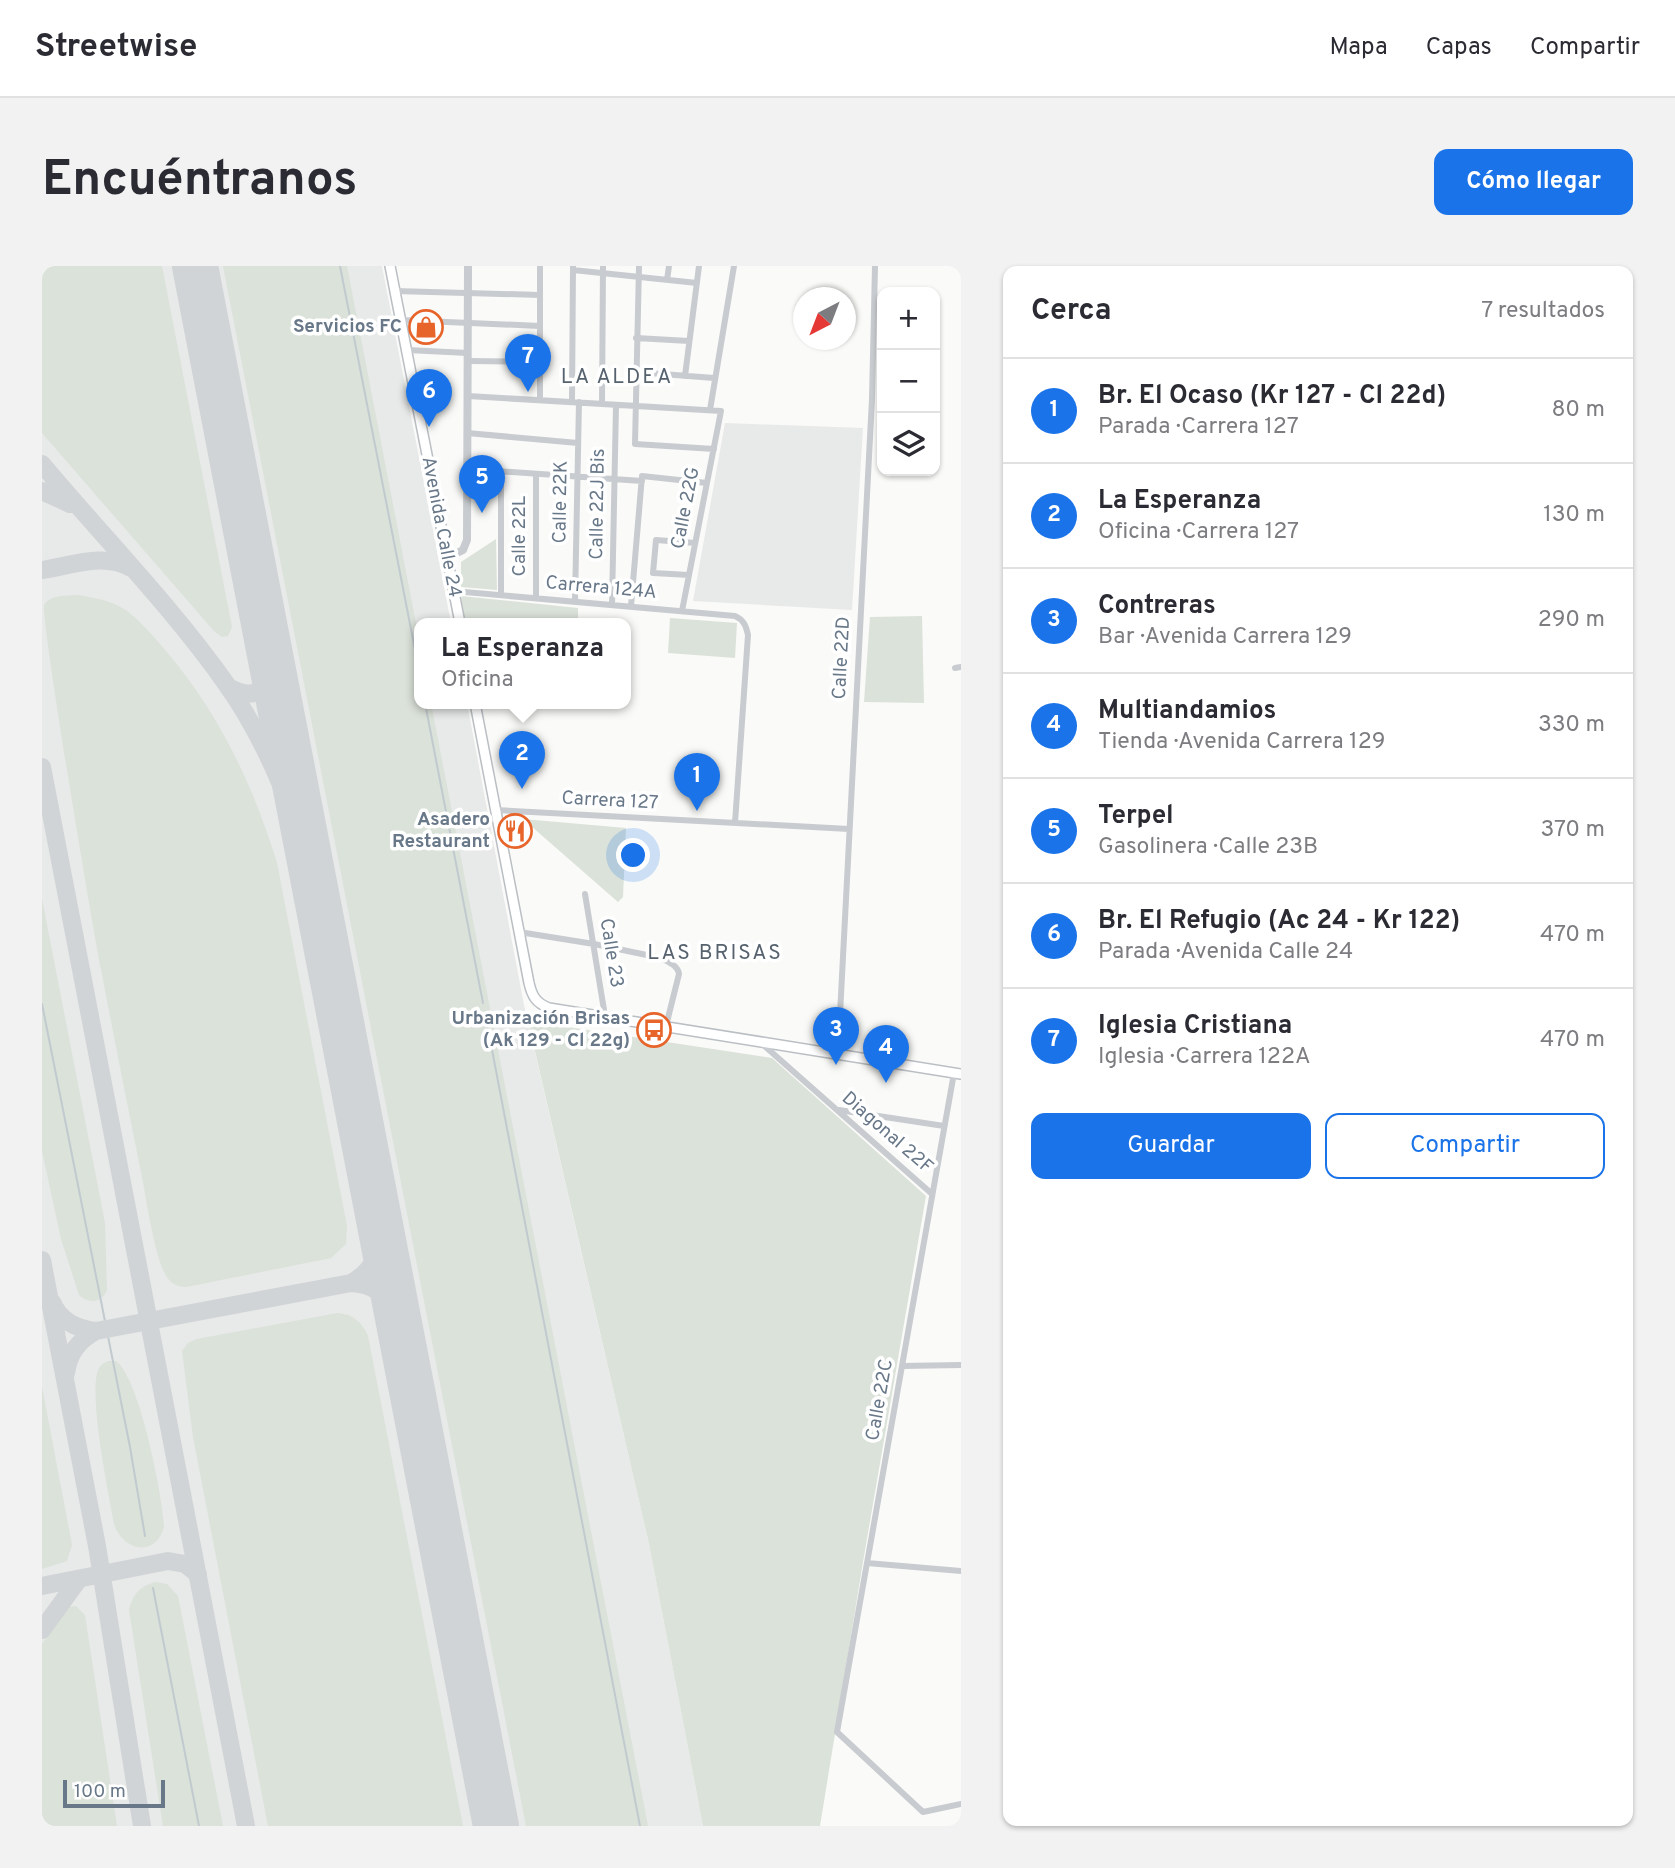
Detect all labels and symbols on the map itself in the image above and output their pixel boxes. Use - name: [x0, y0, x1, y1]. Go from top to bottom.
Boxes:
- north arrow: [793, 287, 856, 350]
- shop icon: Servicios FC: [407, 308, 445, 346]
- place label: Servicios FC: [293, 315, 402, 339]
- pin: 7: [505, 334, 551, 392]
- district label: LA ALDEA: [561, 364, 673, 391]
- pin: 6: [406, 369, 452, 427]
- street label: Calle 22J Bis: [585, 448, 611, 560]
- street label: Avenida Calle 24: [416, 455, 466, 599]
- pin: 5: [459, 455, 505, 513]
- street label: Calle 22K: [548, 460, 574, 544]
- street label: Calle 22G: [666, 465, 706, 551]
- street label: Calle 22L: [508, 495, 532, 576]
- street label: Carrera 124A: [544, 571, 658, 605]
- street label: Calle 22D: [828, 616, 856, 700]
- pin: 2: [499, 731, 545, 789]
- pin: 1: [674, 753, 720, 811]
- street label: Carrera 127: [561, 786, 659, 816]
- place label: Asadero Restaurant: [392, 808, 490, 854]
- restaurant icon: Asadero Restaurant: [496, 812, 534, 850]
- your location: [616, 838, 650, 872]
- street label: Calle 23: [594, 917, 628, 989]
- district label: LAS BRISAS: [647, 940, 783, 967]
- place label: Urbanización Brisas (Ak 129 - Cl 22g): [451, 1007, 630, 1053]
- pin: 3: [813, 1007, 859, 1065]
- bus stop icon: Urbanización Brisas (Ak 129 - Cl 22g): [635, 1011, 673, 1049]
- pin: 4: [863, 1025, 909, 1083]
- street label: Diagonal 22F: [836, 1087, 938, 1179]
- street label: Calle 22C: [861, 1357, 899, 1443]
- scale bar: [63, 1777, 164, 1809]

